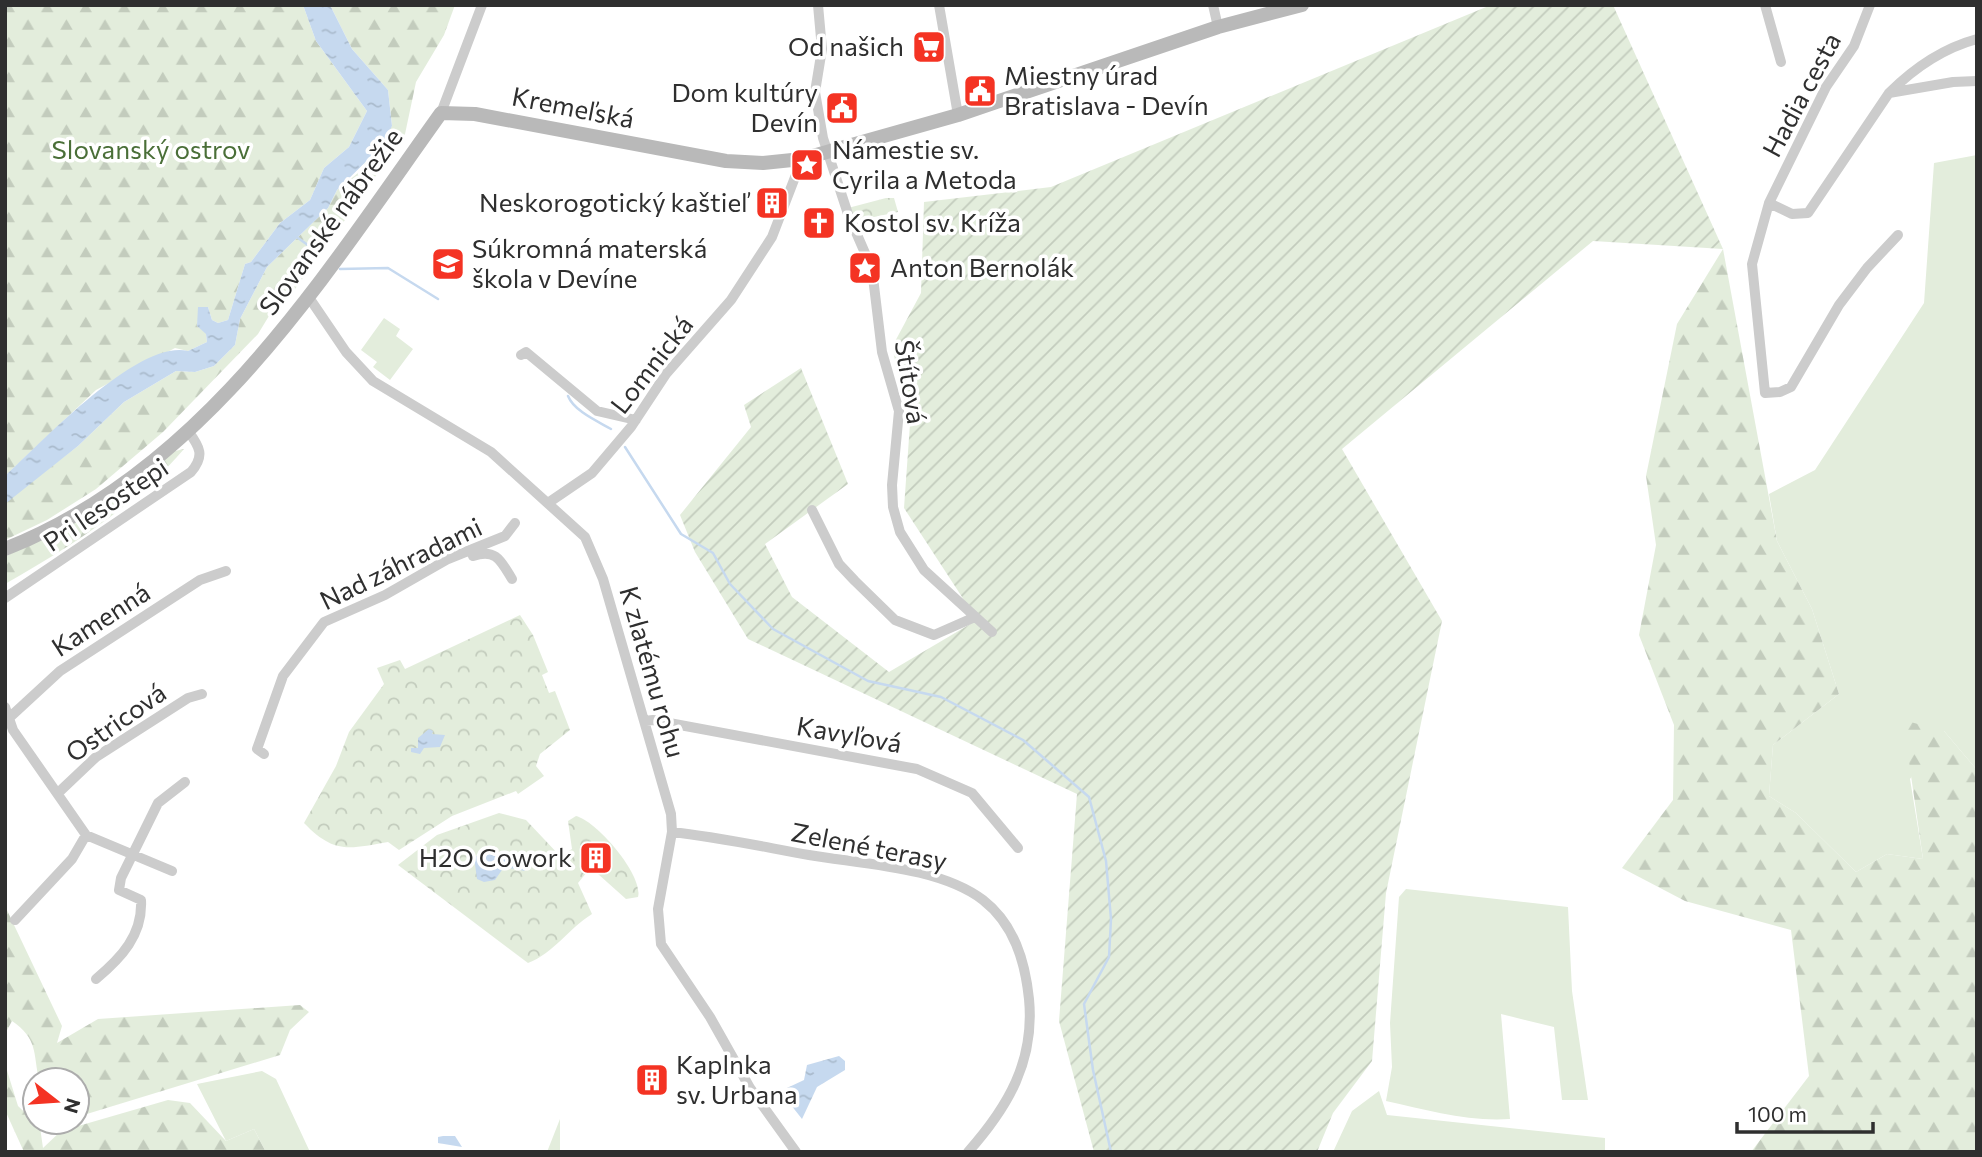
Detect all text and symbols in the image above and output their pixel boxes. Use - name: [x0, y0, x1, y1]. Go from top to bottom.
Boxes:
- street label: Hadia cesta: [1755, 27, 1846, 162]
- supermarket icon: Od našich: [910, 28, 948, 66]
- place label: Od našich: [788, 30, 904, 61]
- place label: Miestny úrad Bratislava - Devín: [1004, 59, 1209, 120]
- public building icon: Miestny úrad Bratislava - Devín: [961, 72, 999, 110]
- place label: Dom kultúry Devín: [671, 76, 818, 137]
- street label: Kremeľská: [510, 80, 637, 134]
- public building icon: Dom kultúry Devín: [823, 89, 861, 127]
- street label: Slovanské nábrežie: [252, 122, 408, 321]
- park label: Slovanský ostrov: [52, 133, 250, 164]
- place label: Námestie sv. Cyrila a Metoda: [832, 133, 1017, 194]
- place icon: Námestie sv. Cyrila a Metoda: [788, 146, 826, 184]
- building icon: Neskorogotický kaštieľ: [753, 184, 791, 222]
- place label: Neskorogotický kaštieľ: [479, 186, 751, 217]
- church icon: Kostol sv. Kríža: [800, 204, 838, 242]
- place label: Kostol sv. Kríža: [844, 206, 1021, 237]
- place label: Súkromná materská škola v Devíne: [472, 232, 707, 293]
- school or university icon: Súkromná materská škola v Devíne: [429, 245, 467, 283]
- place icon: Anton Bernolák: [846, 249, 884, 287]
- place label: Anton Bernolák: [890, 251, 1074, 282]
- street label: Lomnická: [603, 309, 698, 419]
- street label: Štítová: [890, 338, 933, 426]
- street label: Pri lesostepi: [37, 451, 173, 557]
- street label: Nad záhradami: [314, 510, 486, 615]
- street label: Kamenná: [45, 576, 155, 662]
- street label: K zlatému rohu: [614, 582, 693, 761]
- street label: Ostricová: [59, 676, 171, 768]
- street label: Kavyľová: [794, 709, 904, 758]
- street label: Zelené terasy: [789, 815, 950, 876]
- building icon: H2O Cowork: [577, 839, 615, 877]
- place label: H2O Cowork: [419, 841, 572, 872]
- place label: Kaplnka sv. Urbana: [676, 1048, 798, 1109]
- building icon: Kaplnka sv. Urbana: [633, 1061, 671, 1099]
- north arrow: [21, 1066, 91, 1136]
- scale bar: [1737, 1090, 1874, 1134]
- text: N: [60, 1096, 86, 1116]
- text: 100 m: [1748, 1101, 1807, 1126]

